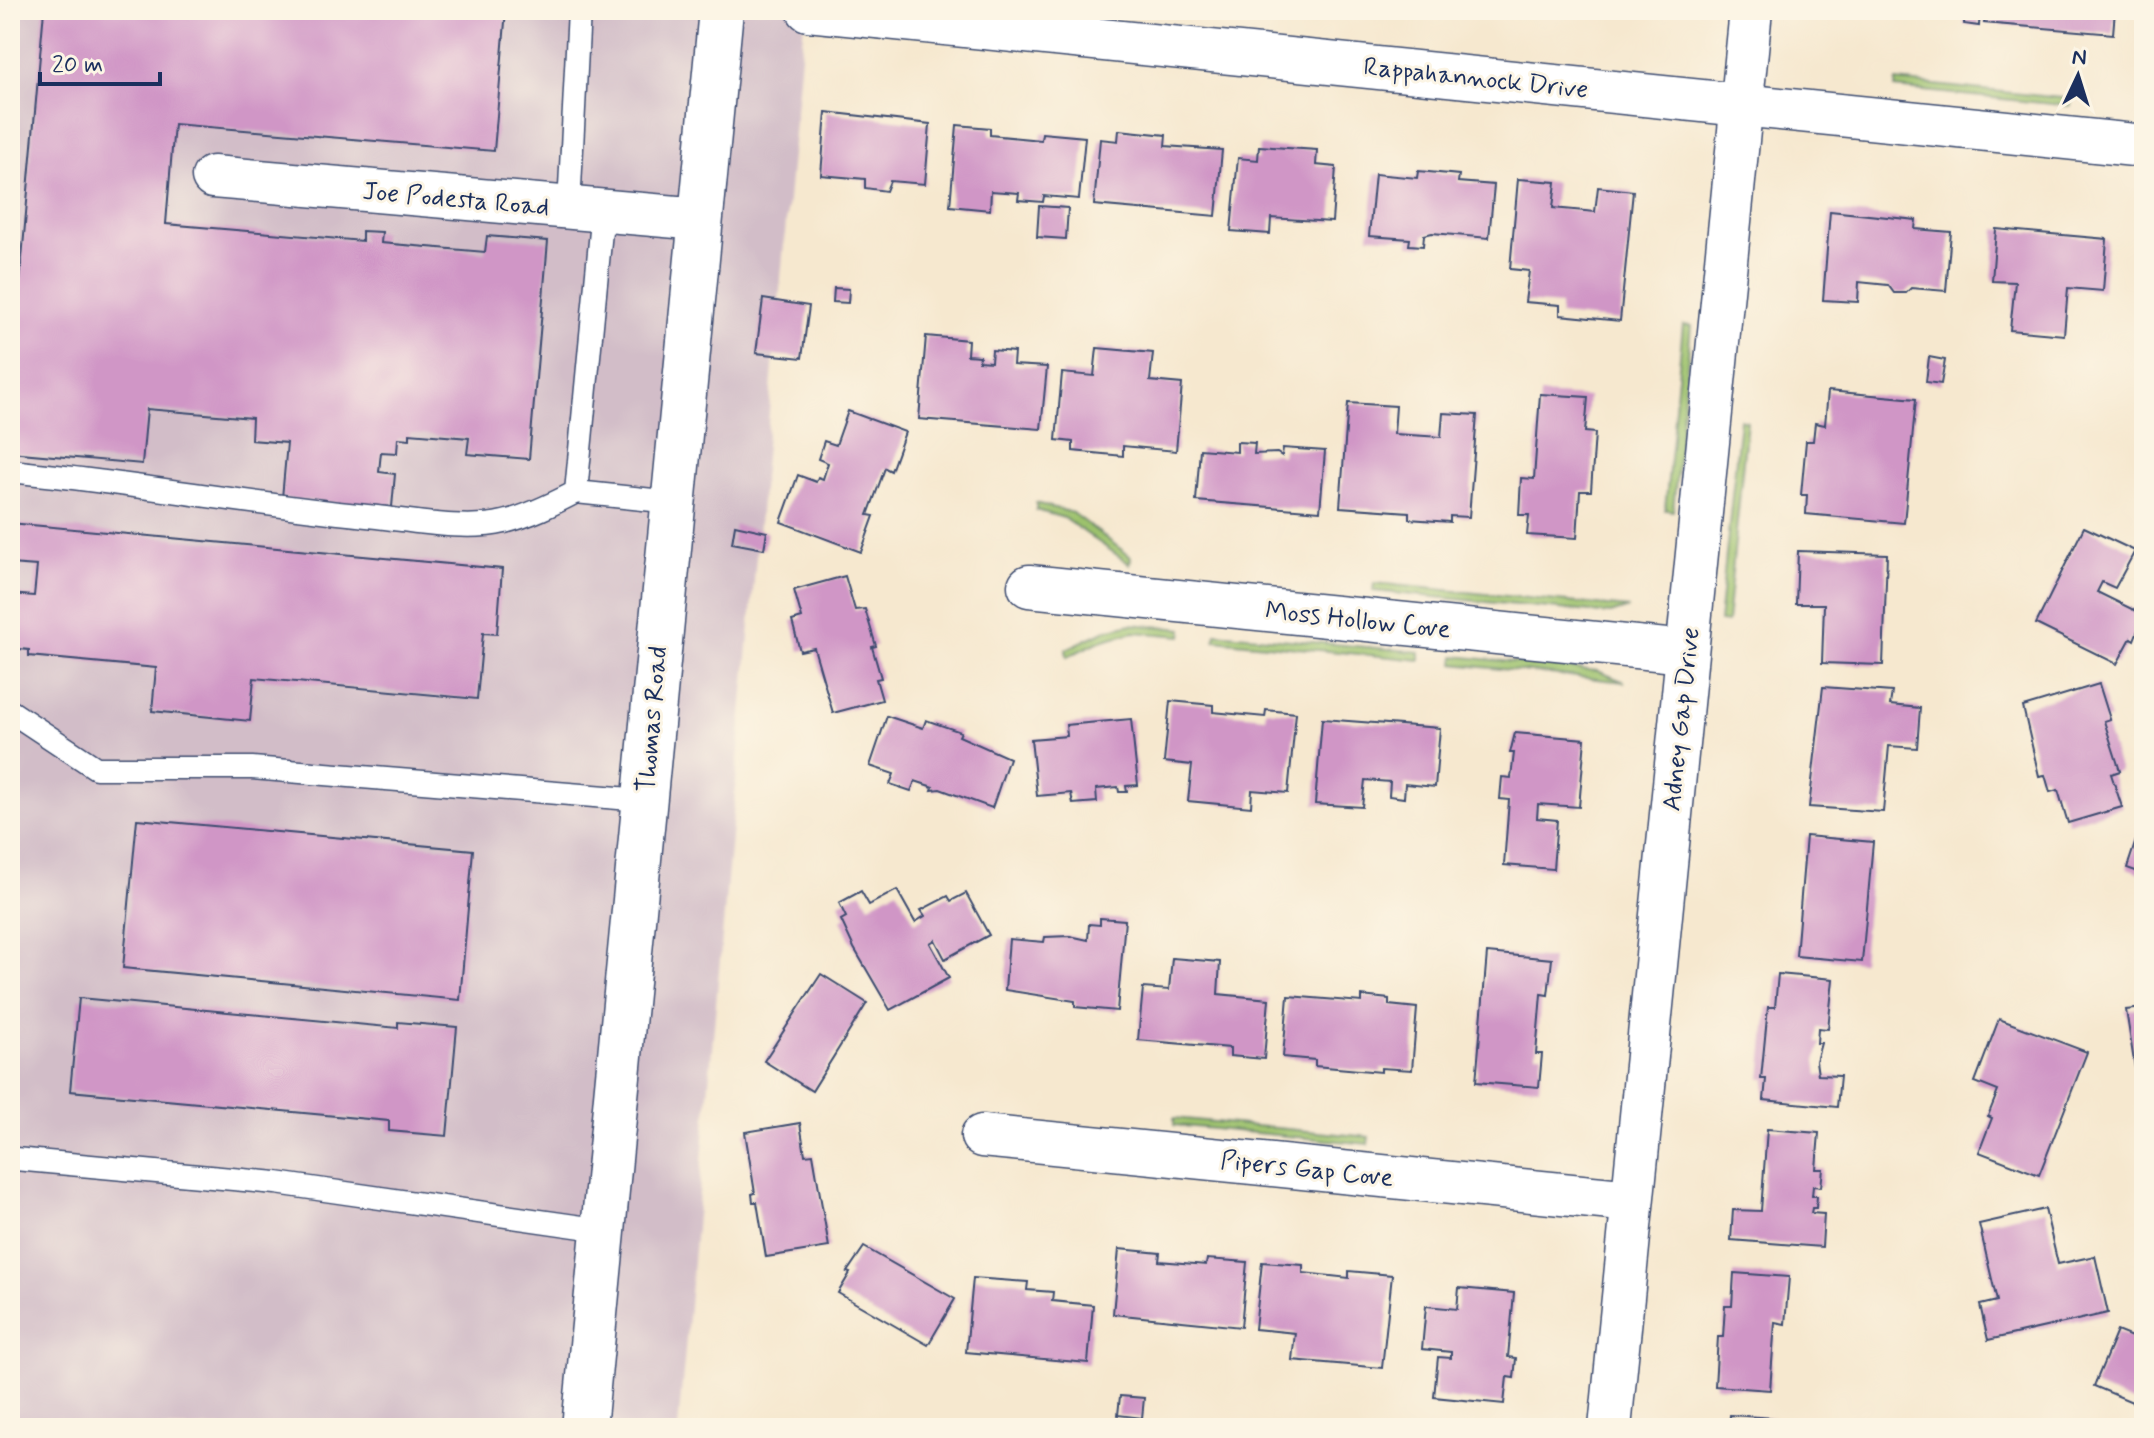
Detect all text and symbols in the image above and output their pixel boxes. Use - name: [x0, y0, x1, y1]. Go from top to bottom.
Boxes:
- scale bar: [40, 36, 160, 86]
- north arrow: [2038, 36, 2118, 116]
- text: N: [2071, 44, 2088, 73]
- text: 20 m: [52, 50, 103, 81]
- street label: Rappahannock Drive: [1362, 50, 1590, 108]
- street label: Joe Podesta Road: [361, 175, 551, 225]
- street label: Moss Hollow Cove: [1263, 594, 1452, 648]
- street label: Adney Gap Drive: [1655, 626, 1709, 813]
- street label: Thomas Road: [630, 645, 676, 794]
- street label: Pipers Gap Cove: [1219, 1144, 1395, 1196]

